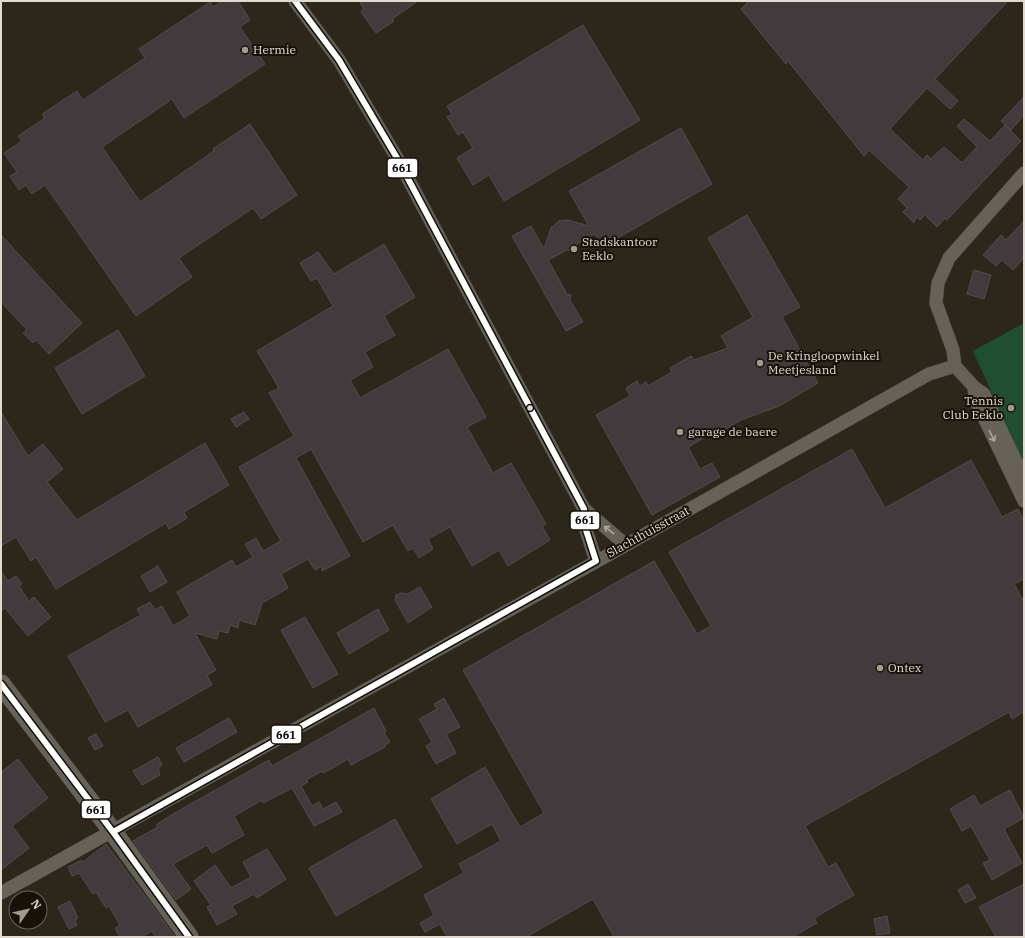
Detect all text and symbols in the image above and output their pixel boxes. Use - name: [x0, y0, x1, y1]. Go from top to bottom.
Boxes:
- place label: Hermie: [253, 42, 296, 57]
- marker: Hermie: [240, 45, 250, 55]
- line badge: 661: [387, 158, 418, 178]
- text: 661: [392, 161, 412, 175]
- place label: Stadskantoor Eeklo: [582, 234, 658, 263]
- marker: Stadskantoor Eeklo: [569, 244, 579, 254]
- place label: De Kringloopwinkel Meetjesland: [768, 348, 880, 377]
- marker: De Kringloopwinkel Meetjesland: [755, 358, 765, 368]
- place label: Tennis Club Eeklo: [943, 393, 1003, 422]
- unlabelled marker: [525, 403, 535, 413]
- marker: Tennis Club Eeklo: [1006, 403, 1016, 413]
- place label: garage de baere: [688, 424, 777, 439]
- marker: garage de baere: [675, 427, 685, 437]
- one-way arrow: [989, 430, 997, 442]
- street label: Slachthuisstraat: [604, 503, 692, 560]
- line badge: 661: [570, 511, 600, 530]
- text: 661: [575, 513, 595, 527]
- one-way arrow: [604, 526, 615, 534]
- place label: Ontex: [888, 660, 922, 675]
- marker: Ontex: [875, 663, 885, 673]
- line badge: 661: [271, 725, 302, 744]
- text: 661: [276, 728, 296, 742]
- line badge: 661: [81, 800, 111, 819]
- text: 661: [86, 803, 106, 817]
- north arrow: [8, 890, 48, 930]
- text: N: [28, 897, 45, 912]

